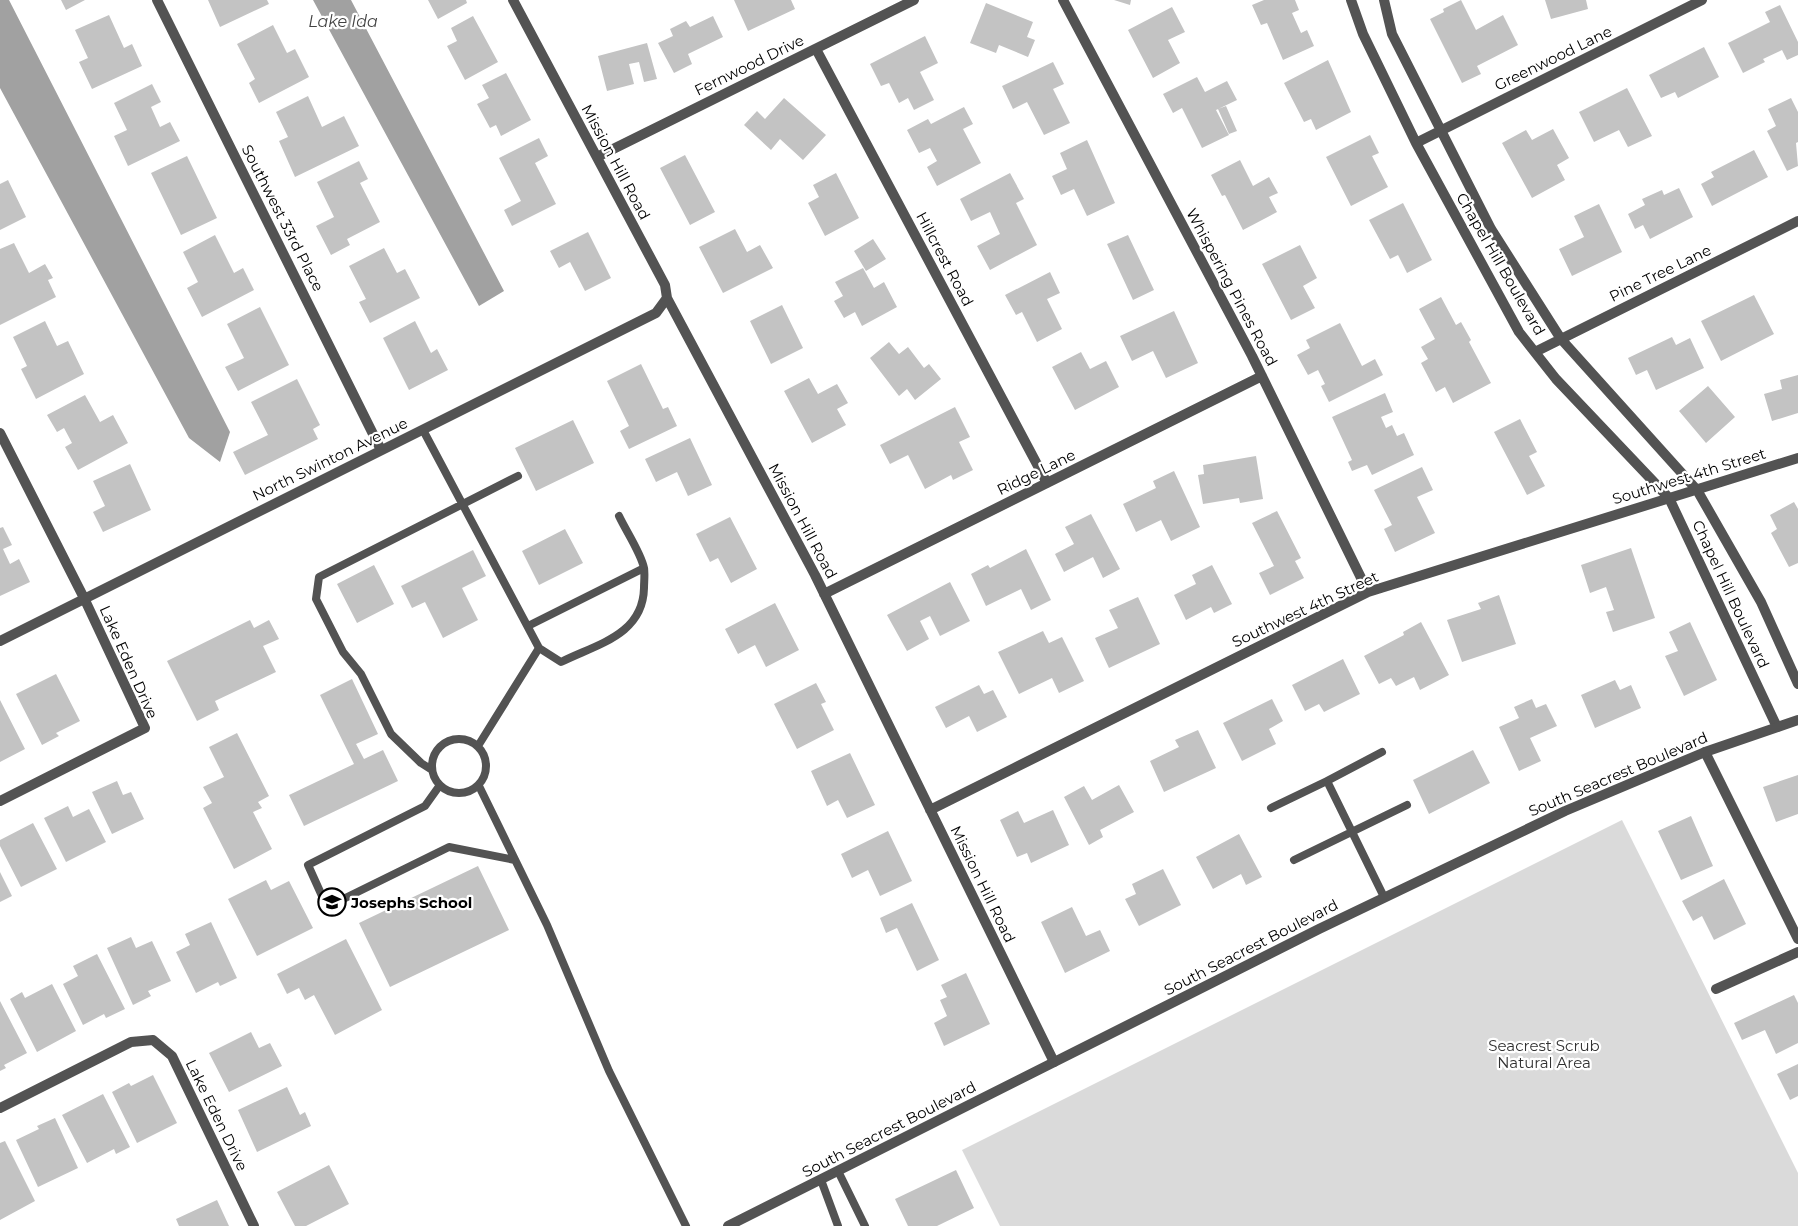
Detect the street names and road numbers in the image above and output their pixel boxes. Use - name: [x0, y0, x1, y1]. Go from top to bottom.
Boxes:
- street label: Greenwood Lane: [1491, 21, 1615, 95]
- street label: Fernwood Drive: [691, 30, 807, 100]
- street label: Mission Hill Road: [578, 101, 654, 223]
- street label: Southwest 33rd Place: [238, 142, 328, 294]
- street label: Chapel Hill Boulevard: [1452, 189, 1550, 339]
- street label: Whispering Pines Road: [1182, 205, 1282, 369]
- street label: Hillcrest Road: [912, 209, 978, 309]
- street label: Pine Tree Lane: [1606, 240, 1714, 306]
- street label: North Swinton Avenue: [249, 413, 411, 505]
- street label: Southwest 4th Street: [1610, 444, 1768, 508]
- street label: Ridge Lane: [994, 445, 1078, 499]
- street label: Mission Hill Road: [765, 460, 841, 582]
- street label: Chapel Hill Boulevard: [1688, 517, 1774, 671]
- street label: Southwest 4th Street: [1229, 567, 1381, 651]
- street label: Lake Eden Drive: [96, 602, 162, 722]
- street label: South Seacrest Boulevard: [1526, 728, 1710, 820]
- street label: Mission Hill Road: [946, 822, 1020, 946]
- street label: South Seacrest Boulevard: [1161, 895, 1341, 999]
- street label: Lake Eden Drive: [182, 1056, 252, 1174]
- street label: South Seacrest Boulevard: [799, 1077, 979, 1181]

